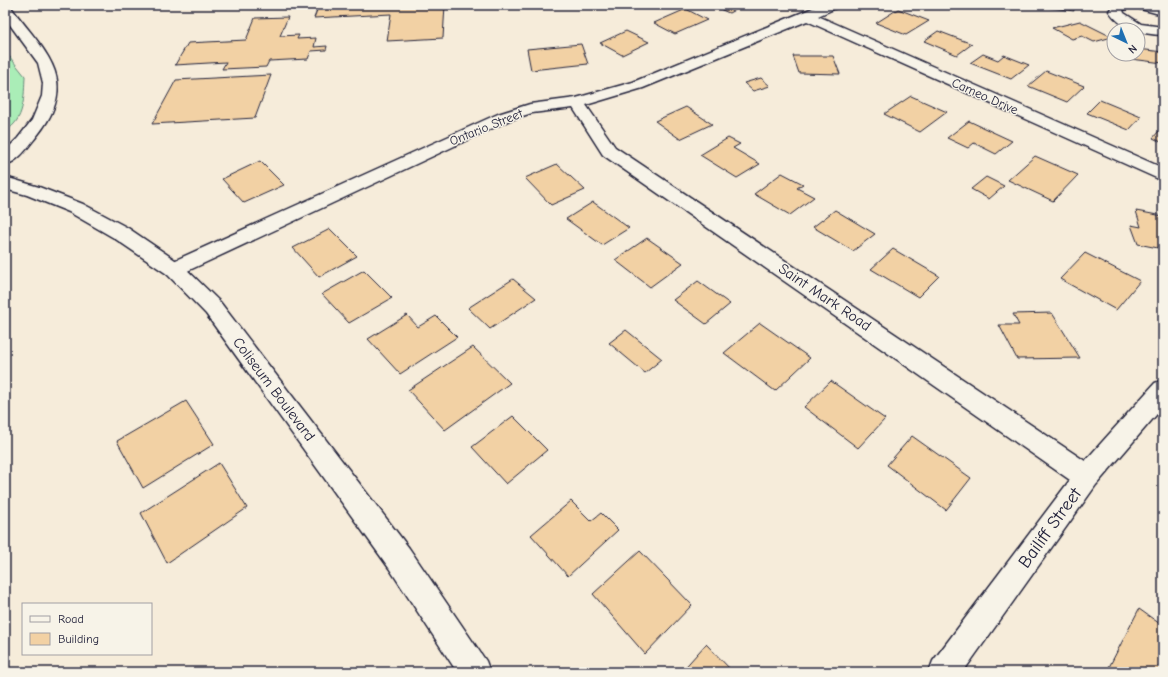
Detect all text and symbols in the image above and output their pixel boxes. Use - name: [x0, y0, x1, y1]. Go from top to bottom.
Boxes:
- north arrow: [1106, 22, 1146, 62]
- text: N: [1125, 42, 1140, 56]
- street label: Cameo Drive: [949, 75, 1021, 118]
- street label: Ontario Street: [447, 105, 526, 148]
- street label: Saint Mark Road: [775, 259, 875, 335]
- street label: Coliseum Boulevard: [229, 333, 319, 445]
- street label: Bailiff Street: [1014, 483, 1087, 572]
- legend: [22, 603, 152, 655]
- text: Road: [58, 612, 84, 626]
- text: Building: [58, 632, 99, 646]

